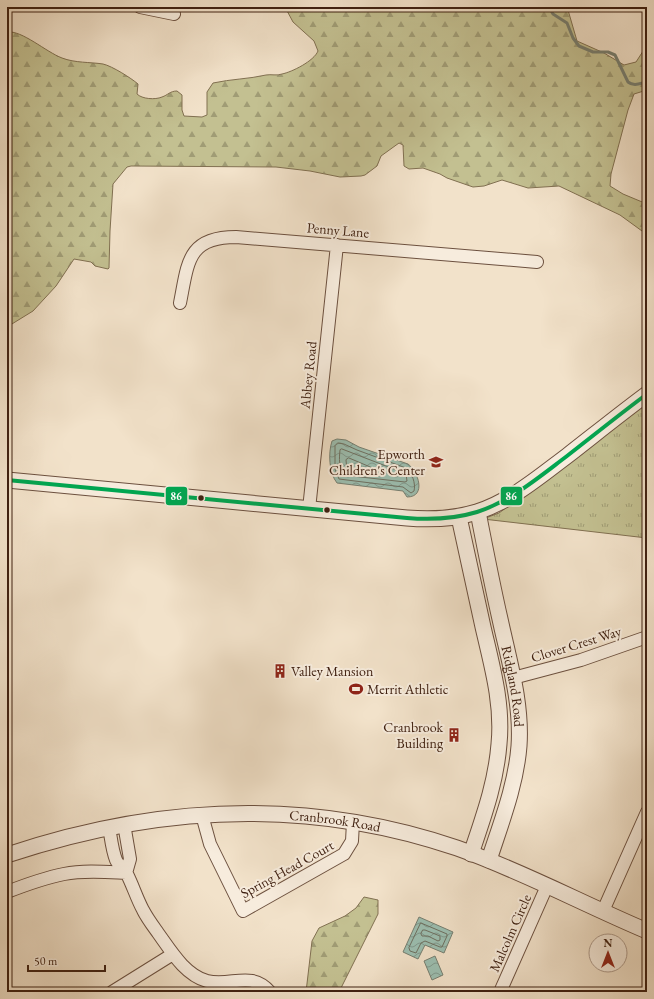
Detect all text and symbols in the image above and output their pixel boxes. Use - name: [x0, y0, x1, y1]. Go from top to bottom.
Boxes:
- street label: Penny Lane: [306, 218, 370, 242]
- street label: Abbey Road: [295, 339, 321, 411]
- place label: Epworth Children's Center: [329, 445, 425, 479]
- school or university icon: Epworth Children's Center: [428, 454, 444, 470]
- line badge: 86: [165, 486, 188, 506]
- line badge: 86: [500, 486, 523, 506]
- text: 86: [170, 489, 182, 503]
- text: 86: [505, 489, 517, 503]
- unlabelled marker: [196, 493, 206, 503]
- unlabelled marker: [322, 505, 332, 515]
- street label: Clover Crest Way: [529, 621, 624, 666]
- street label: Ridgland Road: [497, 644, 528, 728]
- place label: Valley Mansion: [291, 662, 374, 680]
- building icon: Valley Mansion: [272, 663, 288, 679]
- place label: Merrit Athletic: [367, 680, 449, 698]
- sports icon: Merrit Athletic: [348, 681, 364, 697]
- place label: Cranbrook Building: [383, 718, 444, 752]
- building icon: Cranbrook Building: [446, 727, 462, 743]
- street label: Cranbrook Road: [289, 806, 383, 836]
- street label: Spring Head Court: [237, 836, 337, 902]
- street label: Malcolm Circle: [485, 891, 535, 975]
- north arrow: [588, 933, 628, 973]
- text: N: [604, 936, 613, 950]
- scale bar: [28, 947, 105, 973]
- text: 50 m: [34, 953, 58, 969]

